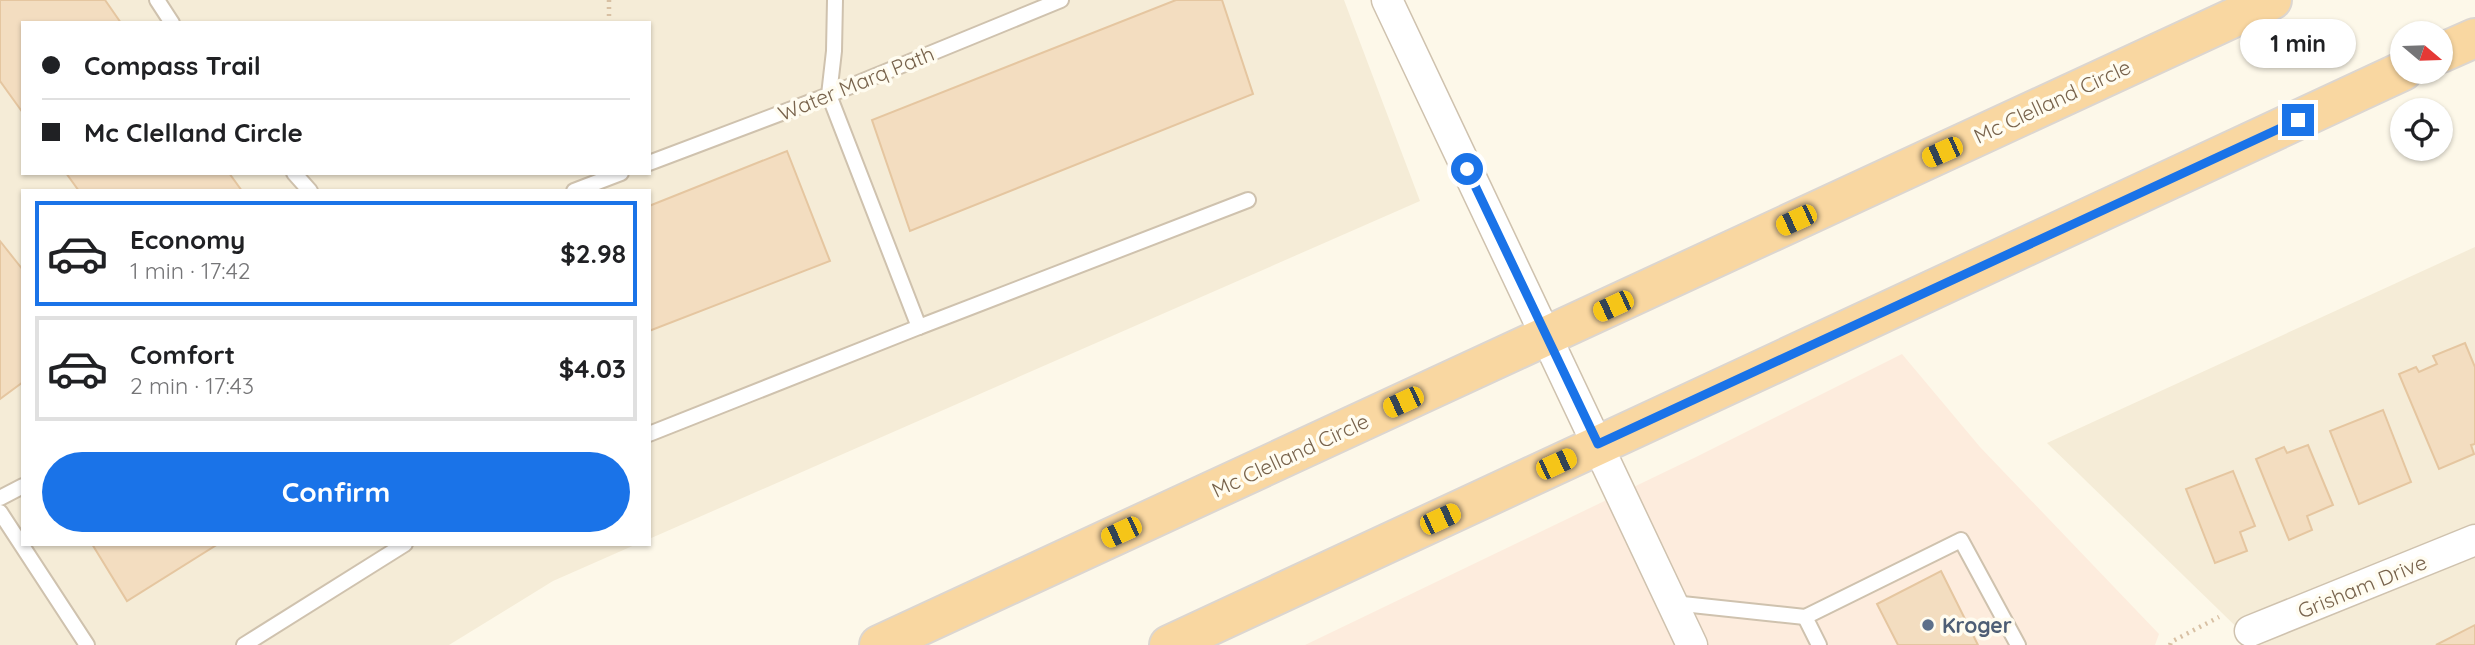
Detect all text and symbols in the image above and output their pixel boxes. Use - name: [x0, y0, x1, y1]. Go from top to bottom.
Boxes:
- callout: 1 min: [2240, 18, 2356, 68]
- north arrow: [2390, 21, 2454, 84]
- map controls: [2390, 21, 2453, 161]
- text: 1 min: [2270, 29, 2326, 58]
- street label: Water Marq Path: [774, 40, 938, 126]
- text: Compass Trail: [84, 49, 261, 82]
- street label: Mc Clelland Circle: [1969, 53, 2135, 149]
- button: locate: [2390, 98, 2453, 161]
- route end: [2282, 104, 2314, 136]
- text: Mc Clelland Circle: [84, 116, 303, 149]
- car: [1919, 134, 1966, 170]
- route start: [1451, 153, 1483, 185]
- car: [1773, 202, 1820, 238]
- icon: car: [46, 222, 109, 285]
- text: Economy: [130, 223, 245, 256]
- text: $2.98: [560, 237, 626, 270]
- text: 1 min · 17:42: [130, 256, 251, 285]
- car: [1590, 288, 1637, 324]
- icon: car: [46, 337, 109, 400]
- text: Comfort: [130, 338, 235, 371]
- text: $4.03: [559, 352, 626, 385]
- text: 2 min · 17:43: [130, 371, 254, 400]
- car: [1380, 384, 1427, 420]
- street label: Mc Clelland Circle: [1207, 407, 1373, 503]
- car: [1533, 446, 1580, 482]
- button: Confirm: [42, 452, 630, 532]
- car: [1417, 501, 1464, 537]
- car: [1098, 514, 1145, 550]
- street label: Grisham Drive: [2294, 548, 2430, 624]
- place label: Kroger: [1942, 612, 2012, 638]
- marker: Kroger: [1920, 617, 1936, 633]

